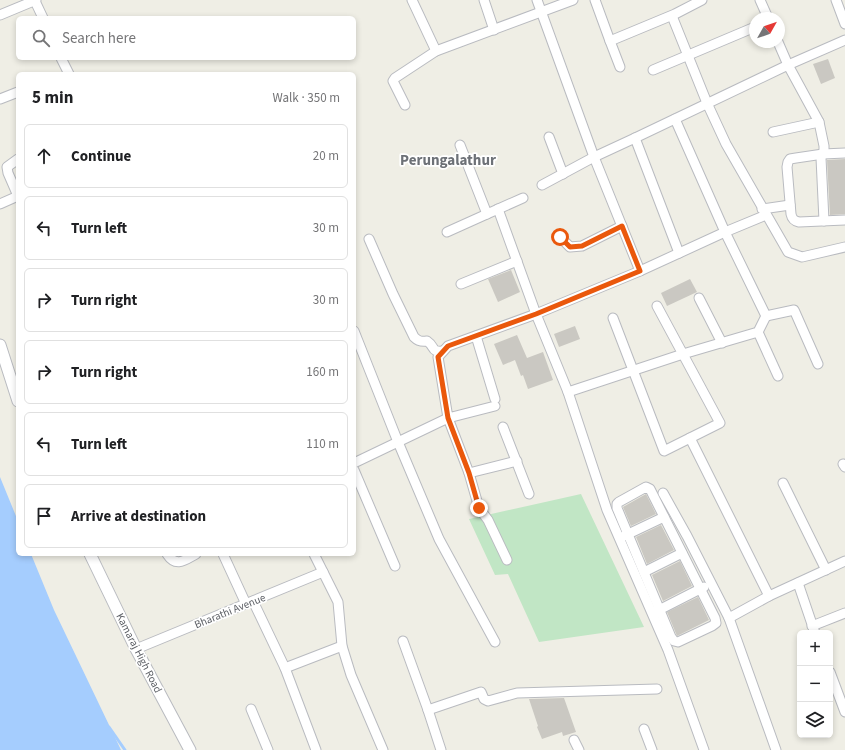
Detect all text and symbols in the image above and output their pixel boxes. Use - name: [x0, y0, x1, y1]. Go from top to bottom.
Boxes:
- north arrow: [749, 12, 785, 48]
- search box: [16, 16, 356, 60]
- icon: search: [30, 27, 52, 49]
- text: Search here: [62, 28, 136, 49]
- text: 5 min: [32, 86, 73, 110]
- text: Walk · 350 m: [272, 89, 340, 107]
- icon: ahead: [33, 145, 55, 167]
- text: Continue: [71, 146, 131, 167]
- text: 20 m: [313, 147, 339, 165]
- district label: Perungalathur: [400, 150, 496, 171]
- icon: left: [33, 217, 55, 239]
- text: Turn left: [71, 218, 127, 239]
- text: 30 m: [313, 219, 339, 237]
- route start: [551, 228, 569, 246]
- icon: right: [33, 289, 55, 311]
- text: Turn right: [71, 290, 137, 311]
- text: 30 m: [313, 291, 339, 309]
- icon: right: [33, 361, 55, 383]
- text: Turn right: [71, 362, 137, 383]
- text: 160 m: [306, 363, 339, 381]
- icon: left: [33, 433, 55, 455]
- text: Turn left: [71, 434, 127, 455]
- text: 110 m: [306, 435, 339, 453]
- route end: [470, 499, 488, 517]
- icon: arrive: [33, 505, 55, 527]
- text: Arrive at destination: [71, 506, 206, 527]
- street label: Bharathi Avenue: [192, 590, 268, 632]
- street label: Kamaraj High Road: [112, 610, 166, 696]
- map controls: [797, 630, 833, 738]
- button: +: [797, 630, 833, 666]
- button: −: [797, 666, 833, 702]
- button: layers: [797, 702, 833, 738]

